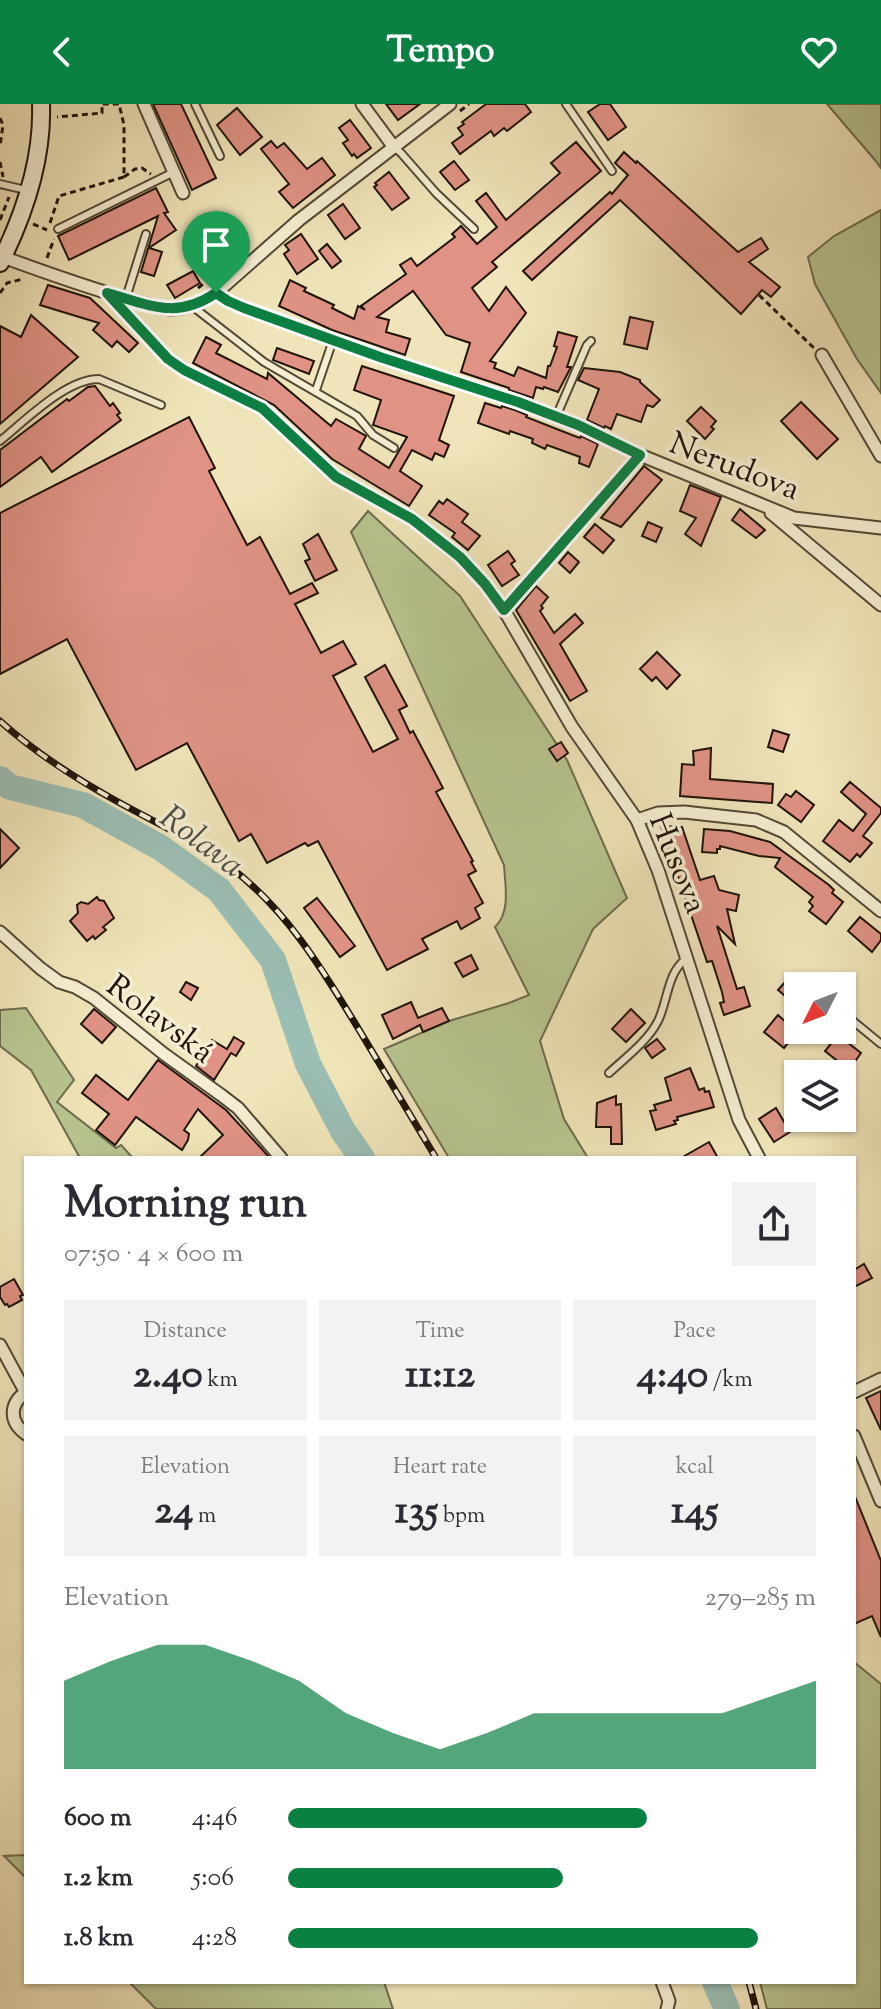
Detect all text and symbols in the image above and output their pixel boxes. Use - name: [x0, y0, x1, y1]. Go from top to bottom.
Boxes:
- text: Tempo: [386, 26, 495, 78]
- icon: back: [40, 30, 84, 74]
- icon: heart: [797, 30, 841, 74]
- pin: [182, 211, 250, 293]
- icon: arrive: [194, 223, 238, 267]
- street label: Nerudova: [662, 422, 806, 514]
- water label: Rolava: [148, 795, 253, 891]
- street label: Husova: [635, 807, 717, 921]
- street label: Rolavská: [96, 965, 223, 1076]
- north arrow: [784, 972, 856, 1044]
- map controls: [784, 972, 856, 1132]
- button: layers: [784, 1060, 856, 1132]
- text: Morning run: [64, 1174, 307, 1237]
- button: share: [732, 1182, 816, 1266]
- text: 07:50 · 4 × 600 m: [64, 1236, 243, 1273]
- text: Distance: [144, 1316, 227, 1348]
- text: Time: [416, 1316, 464, 1348]
- text: Pace: [674, 1316, 716, 1348]
- text: 2.40: [133, 1348, 203, 1405]
- text: 11:12: [405, 1348, 475, 1405]
- text: 4:40: [637, 1348, 708, 1405]
- text: km: [203, 1365, 238, 1397]
- text: /km: [708, 1365, 753, 1397]
- text: Elevation: [141, 1452, 230, 1484]
- text: Heart rate: [393, 1452, 487, 1484]
- text: kcal: [676, 1452, 714, 1484]
- text: 24: [154, 1484, 193, 1541]
- text: 135: [395, 1484, 438, 1541]
- text: 145: [671, 1484, 718, 1541]
- text: m: [193, 1501, 216, 1533]
- text: bpm: [438, 1501, 485, 1533]
- text: Elevation: [64, 1580, 169, 1617]
- text: 279–285 m: [705, 1580, 816, 1617]
- text: 600 m: [64, 1800, 131, 1837]
- text: 4:46: [192, 1800, 238, 1837]
- text: 1.2 km: [64, 1860, 133, 1897]
- text: 5:06: [192, 1860, 234, 1897]
- text: 1.8 km: [64, 1920, 134, 1957]
- text: 4:28: [192, 1920, 237, 1957]

